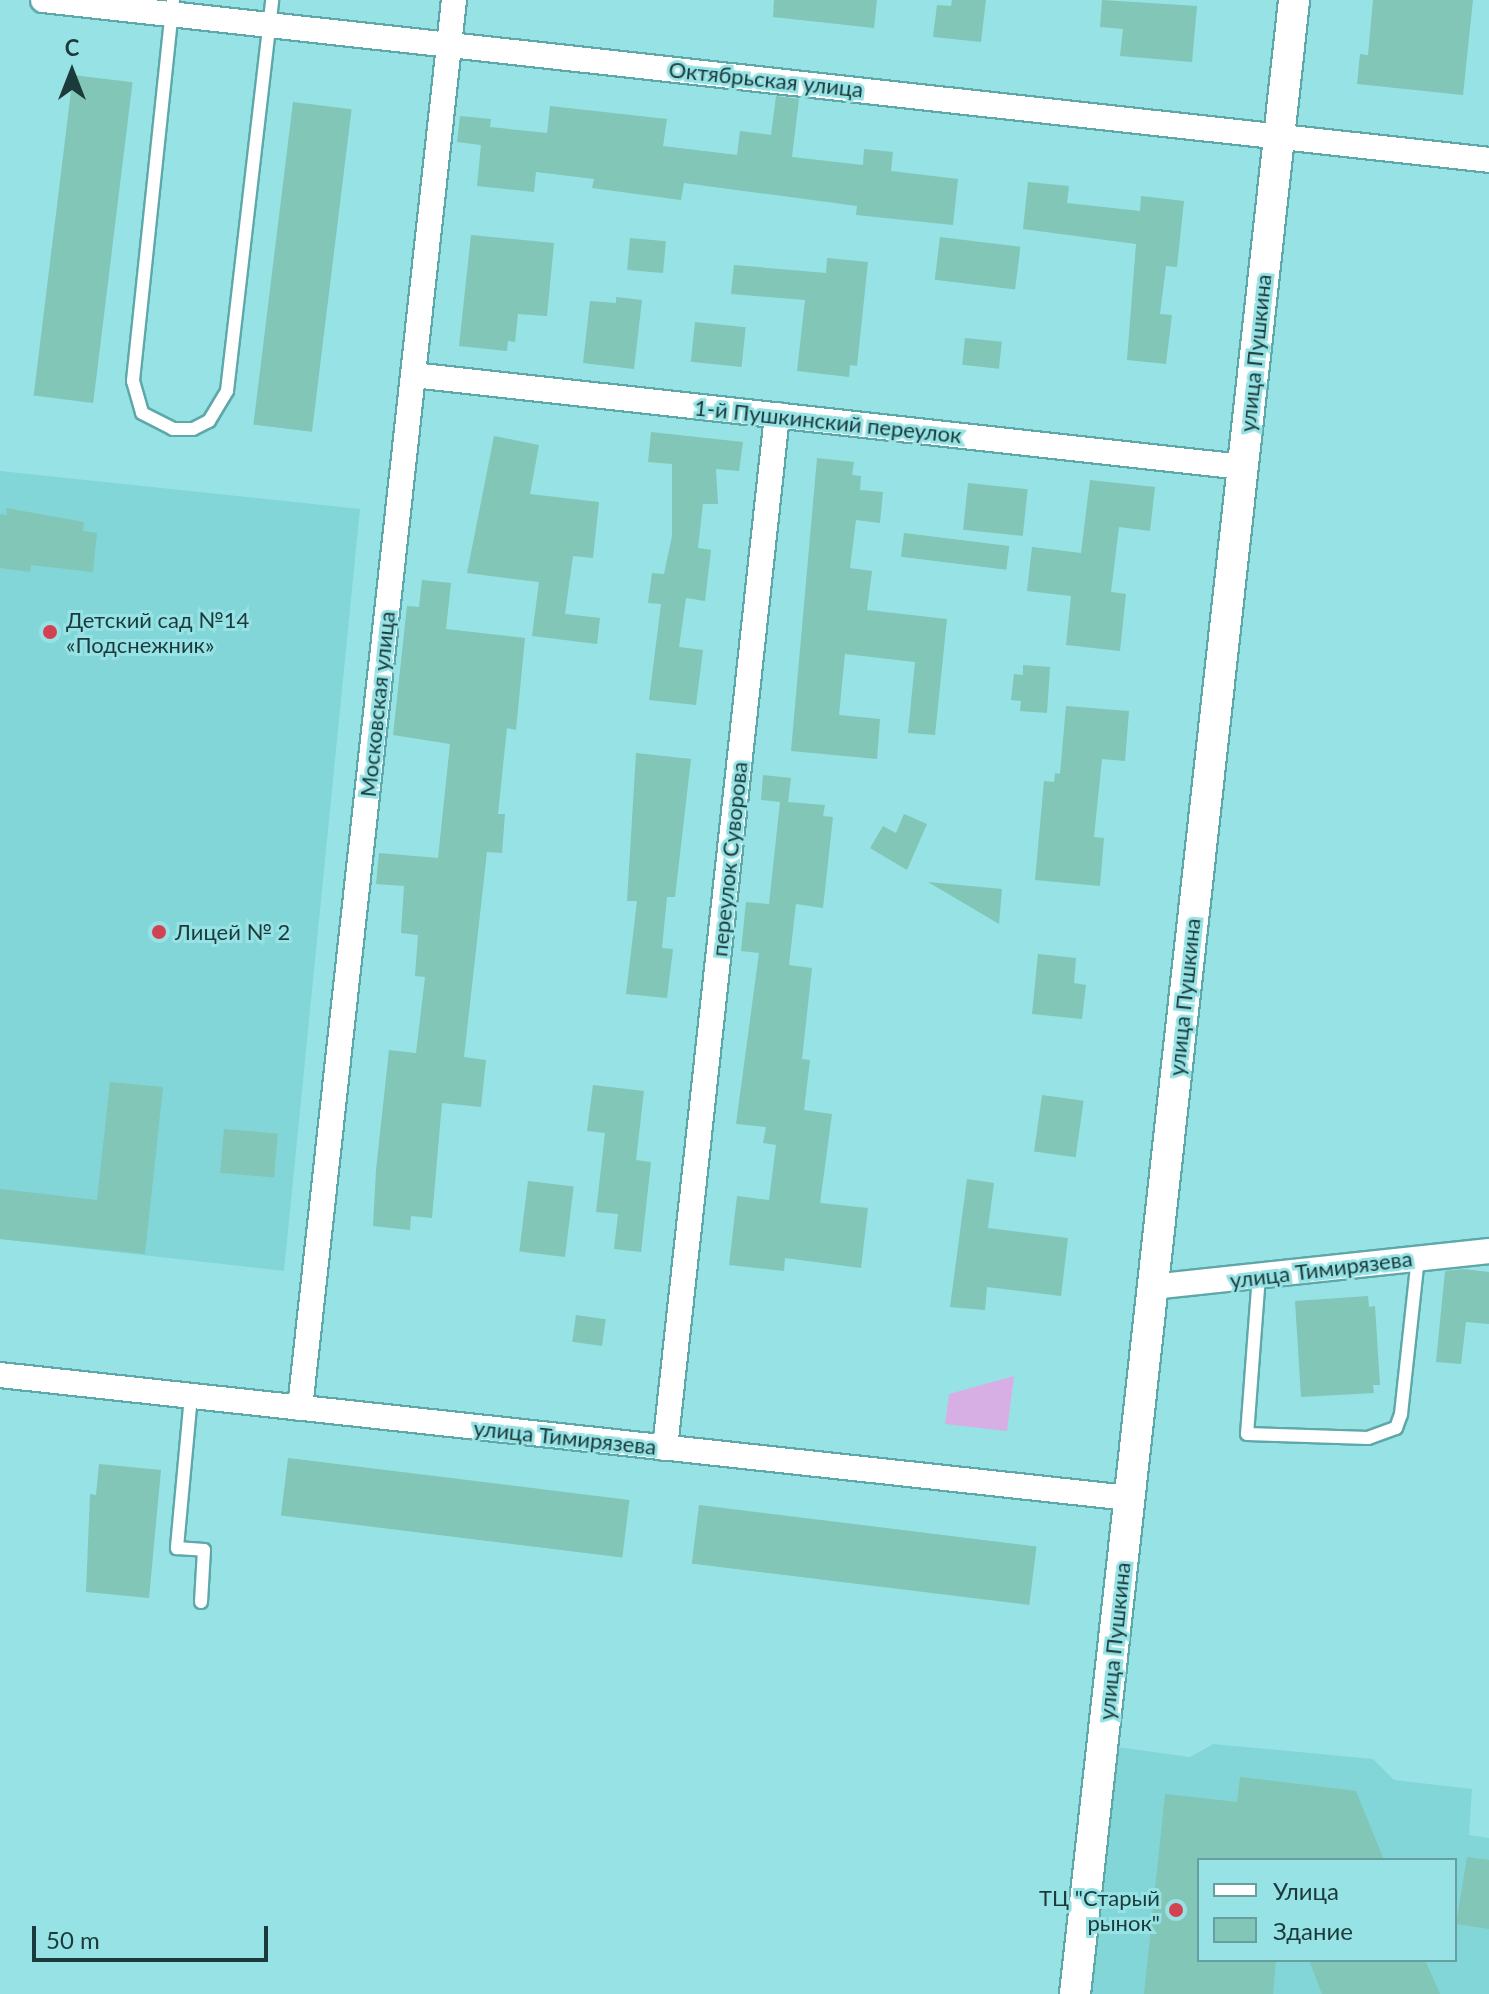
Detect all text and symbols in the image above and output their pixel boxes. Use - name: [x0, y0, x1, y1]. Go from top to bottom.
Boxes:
- north arrow: [32, 32, 112, 112]
- text: С: [65, 34, 79, 61]
- street label: Октябрьская улица: [667, 56, 865, 102]
- street label: улица Пушкина: [1234, 273, 1276, 433]
- street label: 1-й Пушкинский переулок: [693, 394, 963, 448]
- place label: Детский сад №14 «Подснежник»: [66, 606, 249, 658]
- street label: Московская улица: [354, 610, 400, 798]
- marker: Детский сад №14 «Подснежник»: [41, 623, 59, 641]
- street label: переулок Суворова: [706, 760, 752, 958]
- street label: улица Пушкина: [1163, 917, 1205, 1077]
- place label: Лицей № 2: [175, 919, 290, 945]
- marker: Лицей № 2: [150, 923, 168, 941]
- street label: улица Тимирязева: [1228, 1245, 1414, 1293]
- street label: улица Тимирязева: [472, 1414, 658, 1460]
- street label: улица Пушкина: [1093, 1561, 1135, 1721]
- legend: [1197, 1858, 1457, 1962]
- text: Улица: [1273, 1876, 1339, 1905]
- place label: ТЦ "Старый рынок": [1039, 1884, 1160, 1936]
- marker: ТЦ "Старый рынок": [1167, 1901, 1185, 1919]
- scale bar: [36, 1910, 272, 1960]
- text: Здание: [1273, 1916, 1353, 1945]
- text: 50 m: [46, 1925, 100, 1954]

